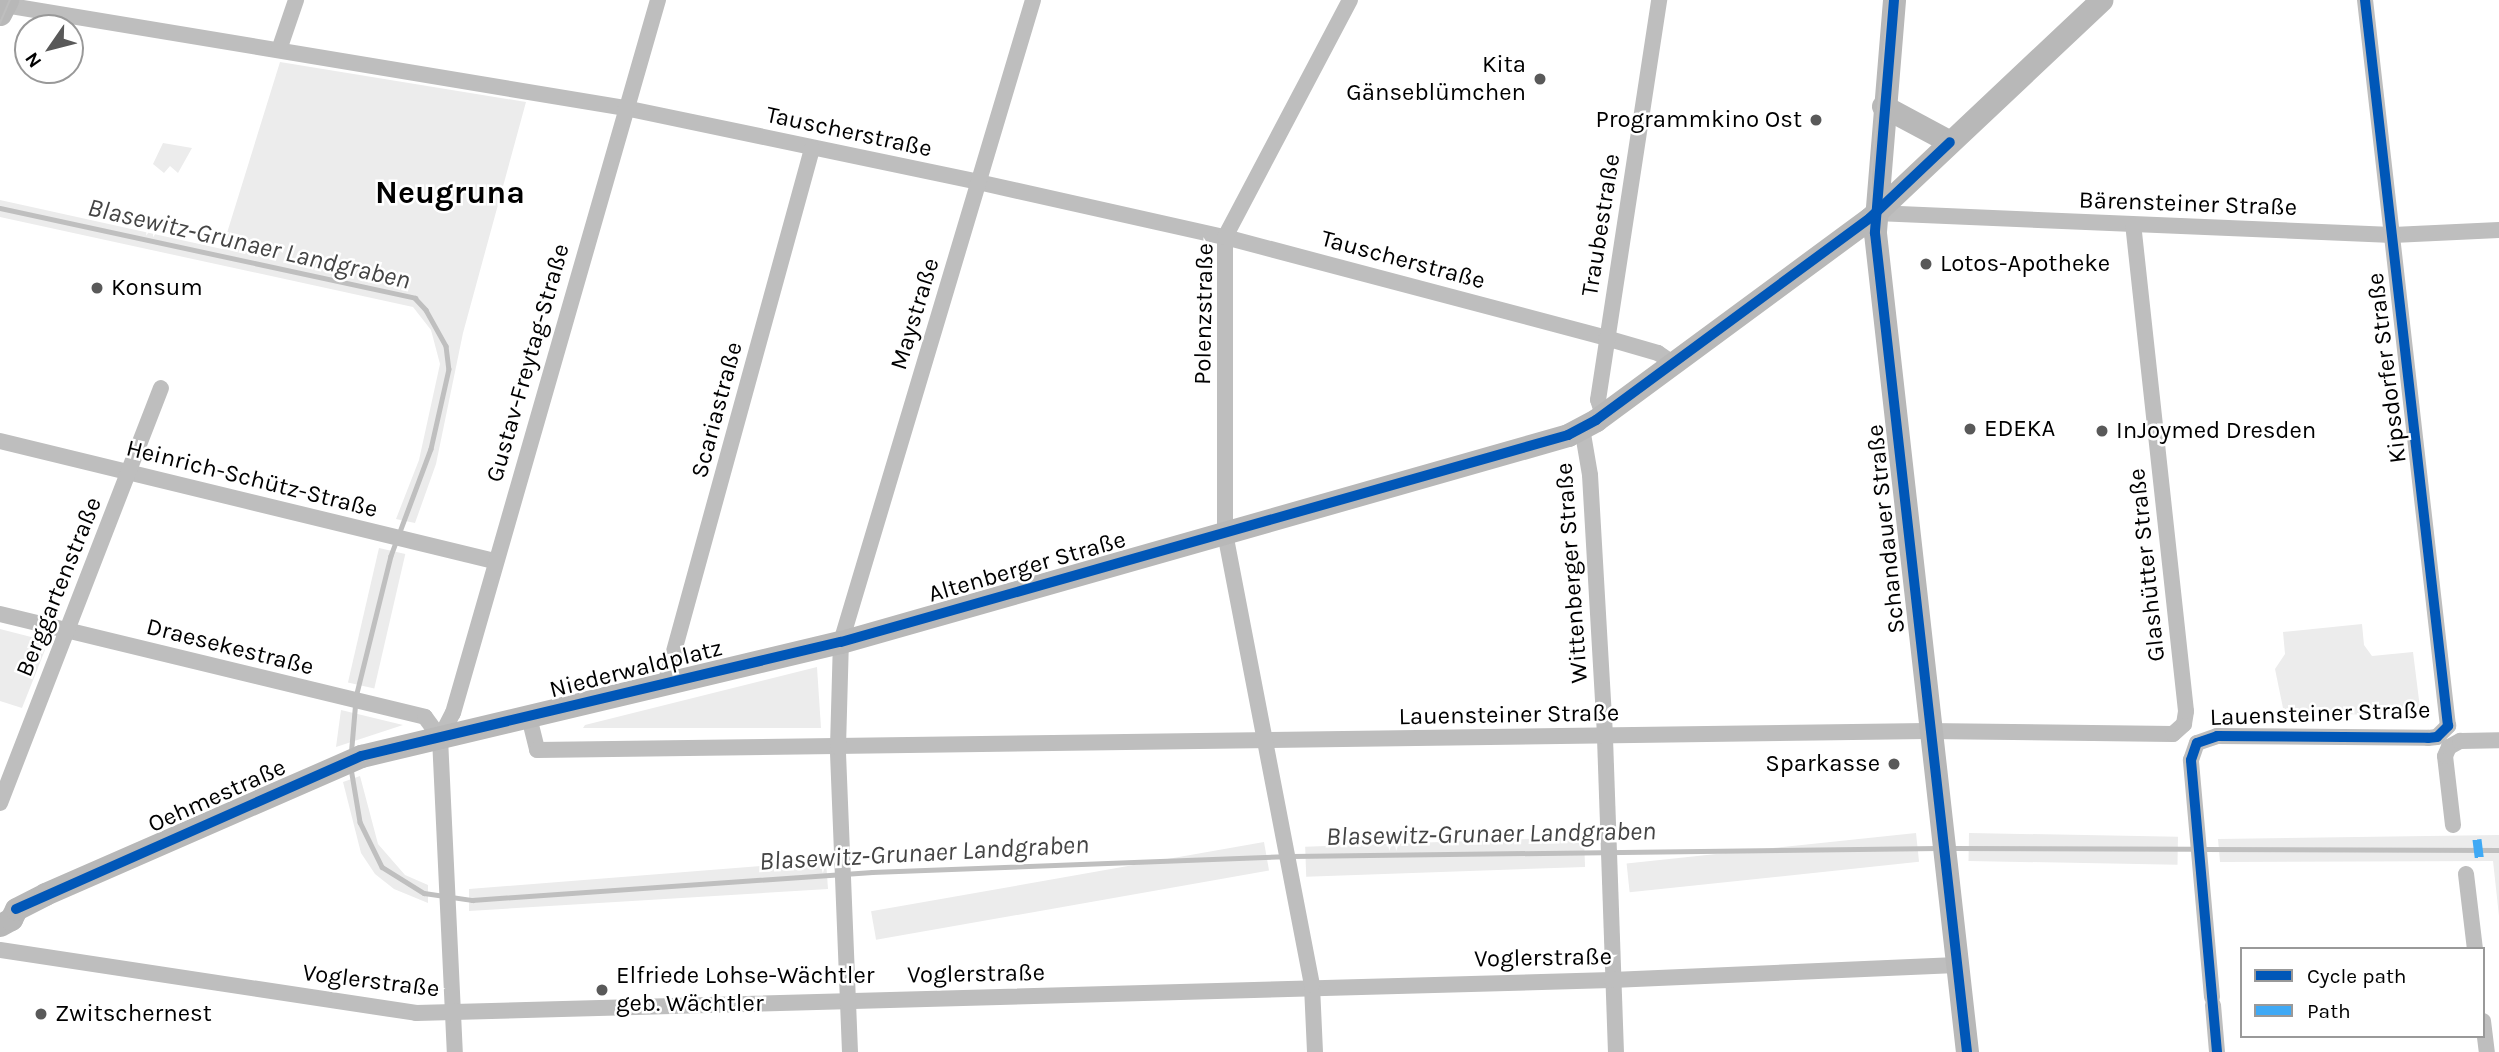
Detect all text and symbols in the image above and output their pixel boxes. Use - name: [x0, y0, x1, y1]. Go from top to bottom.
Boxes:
- north arrow: [14, 14, 84, 84]
- text: N: [21, 48, 46, 72]
- place label: Kita Gänseblümchen: [1346, 51, 1526, 107]
- marker: Kita Gänseblümchen: [1532, 71, 1548, 87]
- street label: Tauscherstraße: [763, 100, 935, 164]
- place label: Programmkino Ost: [1595, 106, 1802, 134]
- marker: Programmkino Ost: [1808, 112, 1824, 128]
- street label: Traubestraße: [1576, 152, 1626, 298]
- district label: Neugruna: [375, 174, 525, 212]
- street label: Bärensteiner Straße: [2078, 186, 2298, 222]
- water label: Blasewitz‐Grunaer Landgraben: [85, 192, 413, 296]
- street label: Tauscherstraße: [1318, 224, 1488, 296]
- street label: Gustav-Freytag-Straße: [480, 241, 576, 485]
- street label: Polenzstraße: [1188, 243, 1220, 385]
- place label: Lotos-Apotheke: [1940, 250, 2110, 278]
- street label: Maystraße: [884, 255, 946, 373]
- marker: Lotos-Apotheke: [1918, 256, 1934, 272]
- street label: Kipsdorfer Straße: [2361, 271, 2413, 465]
- place label: Konsum: [111, 274, 203, 302]
- marker: Konsum: [89, 280, 105, 296]
- street label: Scariastraße: [685, 339, 749, 481]
- place label: EDEKA: [1984, 415, 2055, 443]
- place label: InJoymed Dresden: [2116, 417, 2316, 445]
- marker: EDEKA: [1962, 421, 1978, 437]
- street label: Schandauer Straße: [1861, 423, 1911, 635]
- marker: InJoymed Dresden: [2094, 423, 2110, 439]
- street label: Heinrich-Schütz-Straße: [123, 434, 381, 524]
- street label: Wittenberger Straße: [1550, 462, 1594, 684]
- street label: Glashütter Straße: [2123, 467, 2171, 663]
- street label: Berggartenstraße: [10, 493, 108, 681]
- street label: Altenberger Straße: [925, 525, 1129, 609]
- street label: Draesekestraße: [143, 612, 317, 682]
- street label: Niederwaldplatz: [547, 634, 725, 704]
- street label: Lauensteiner Straße: [2209, 696, 2431, 732]
- street label: Lauensteiner Straße: [1398, 699, 1620, 731]
- place label: Sparkasse: [1765, 750, 1880, 778]
- street label: Oehmestraße: [144, 753, 290, 839]
- marker: Sparkasse: [1886, 756, 1902, 772]
- water label: Blasewitz‐Grunaer Landgraben: [1326, 816, 1656, 852]
- water label: Blasewitz‐Grunaer Landgraben: [758, 829, 1090, 877]
- street label: Voglerstraße: [1474, 942, 1612, 974]
- legend: [2240, 947, 2485, 1038]
- street label: Voglerstraße: [301, 958, 441, 1004]
- street label: Voglerstraße: [907, 958, 1045, 990]
- place label: Elfriede Lohse-Wächtler geb. Wächtler: [616, 962, 874, 1018]
- text: Cycle path: [2307, 964, 2407, 988]
- marker: Elfriede Lohse-Wächtler geb. Wächtler: [594, 982, 610, 998]
- text: Path: [2307, 999, 2351, 1023]
- place label: Zwitschernest: [55, 1000, 212, 1028]
- marker: Zwitschernest: [33, 1006, 49, 1022]

